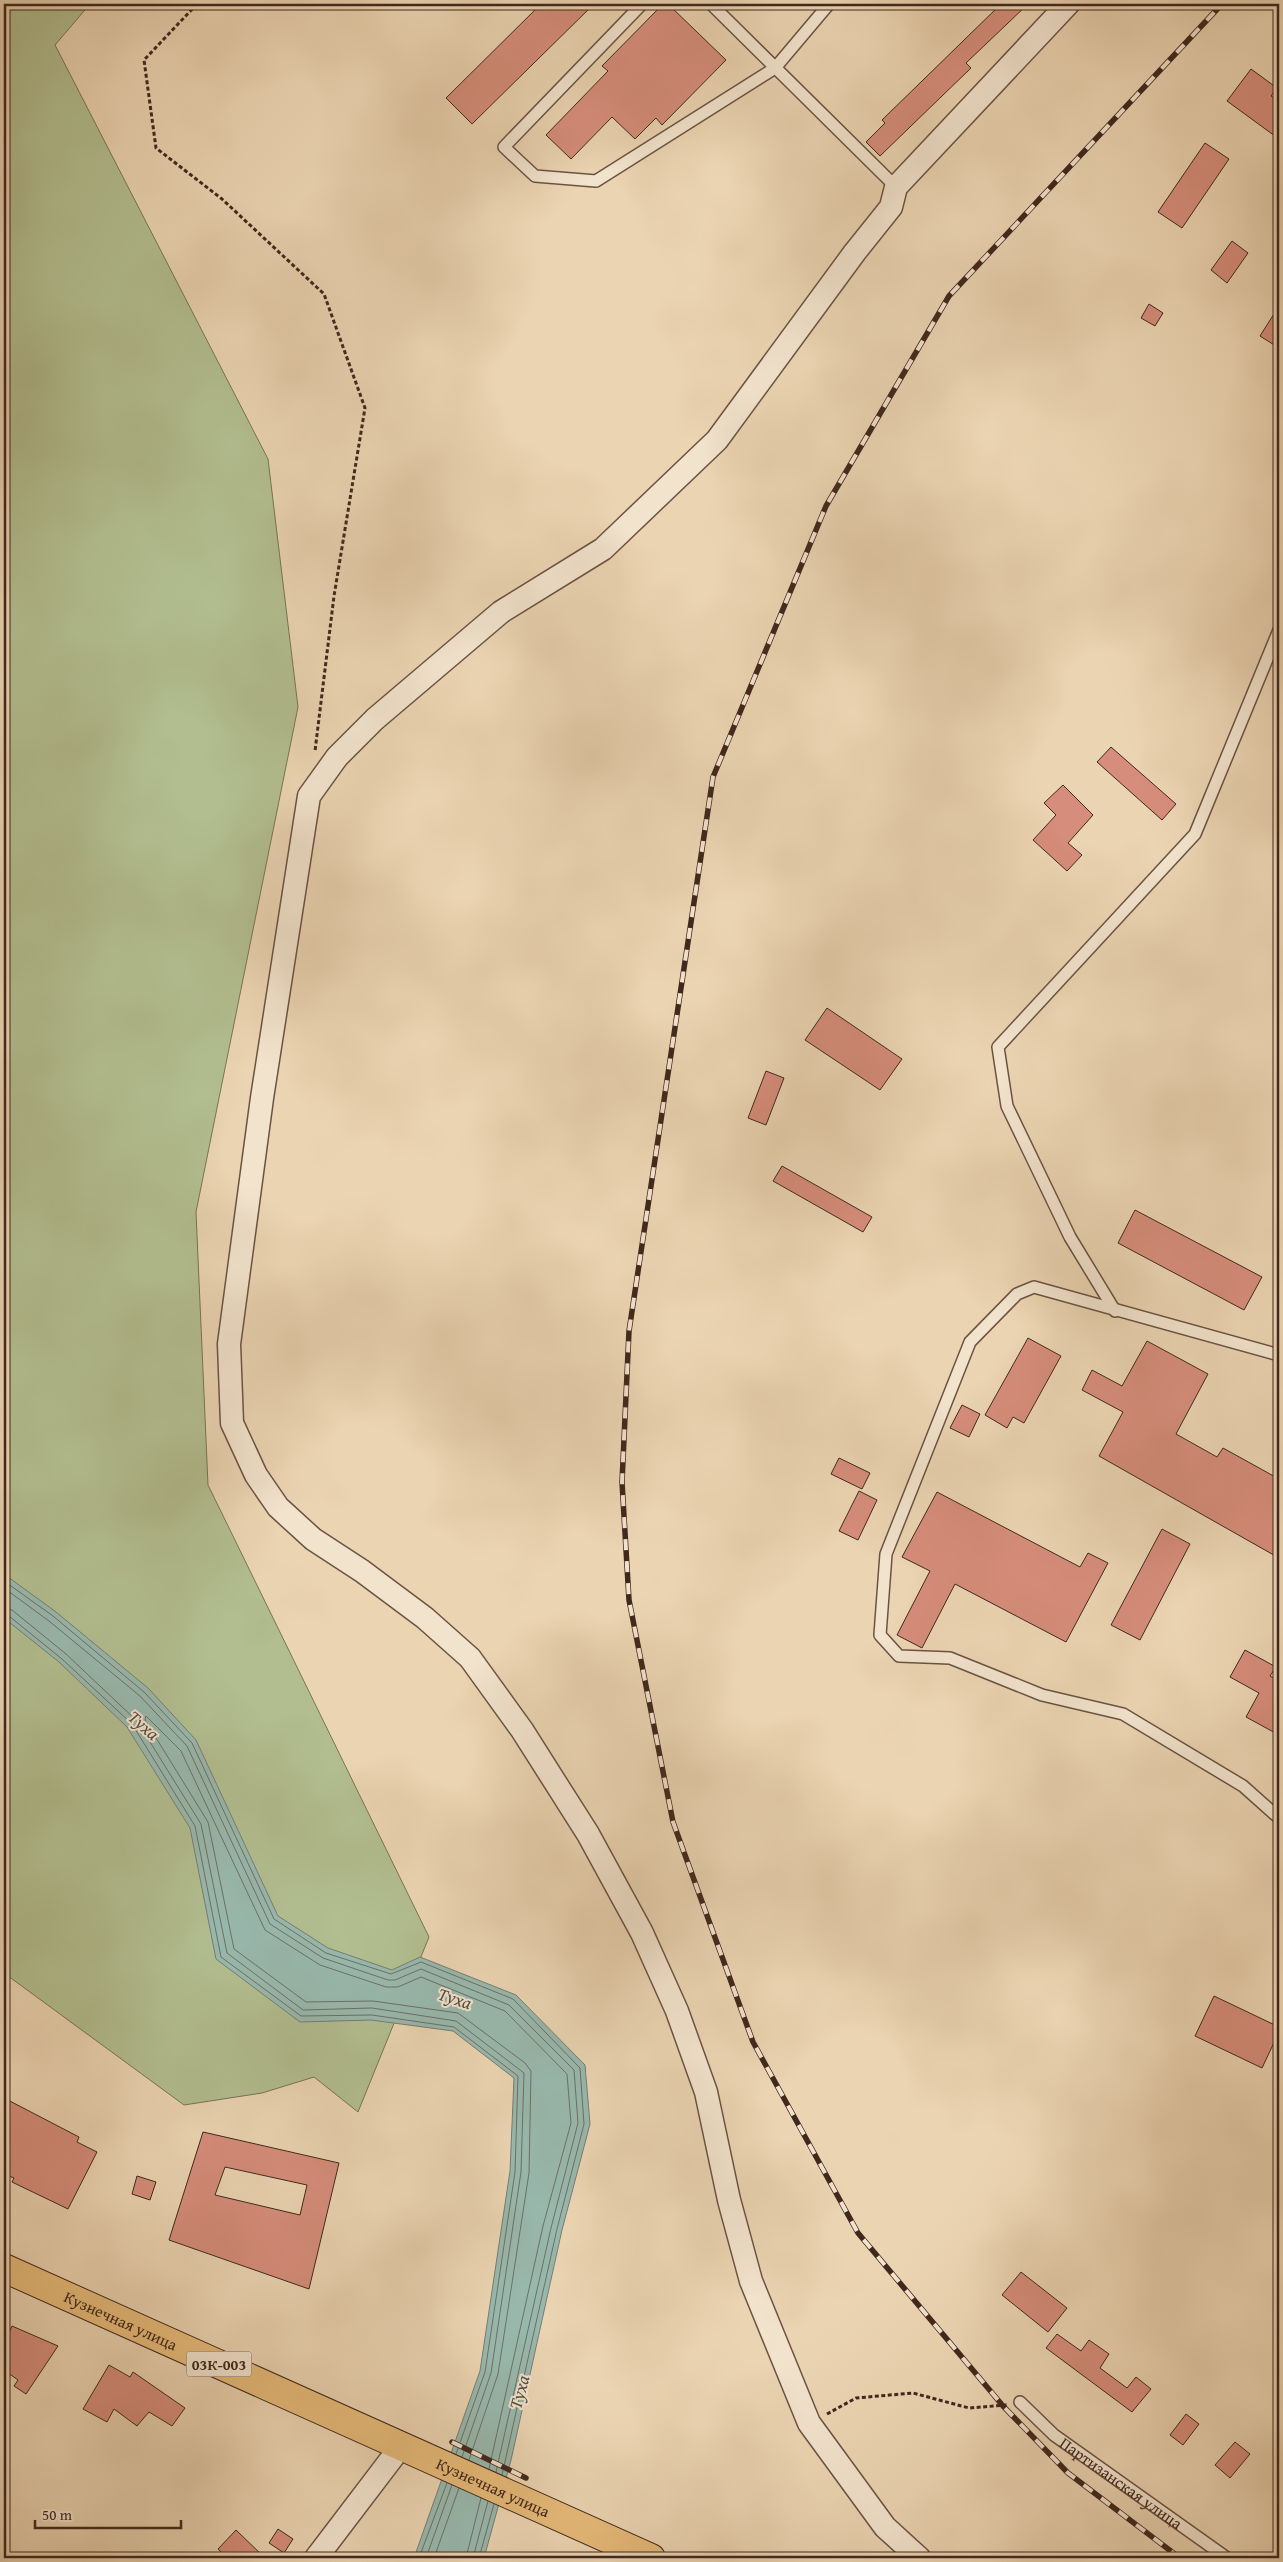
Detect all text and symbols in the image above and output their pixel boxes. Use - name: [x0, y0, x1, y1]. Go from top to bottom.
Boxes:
- water label: Туха: [122, 1704, 166, 1747]
- water label: Туха: [435, 1980, 476, 2016]
- street label: Кузнечная улица: [60, 2284, 182, 2356]
- road number: 03К-003: [186, 2352, 252, 2376]
- water label: Туха: [502, 2371, 537, 2412]
- street label: Партизанская улица: [1055, 2431, 1188, 2535]
- street label: Кузнечная улица: [433, 2451, 554, 2523]
- scale bar: [35, 2497, 181, 2529]
- text: 50 m: [42, 2504, 73, 2525]

